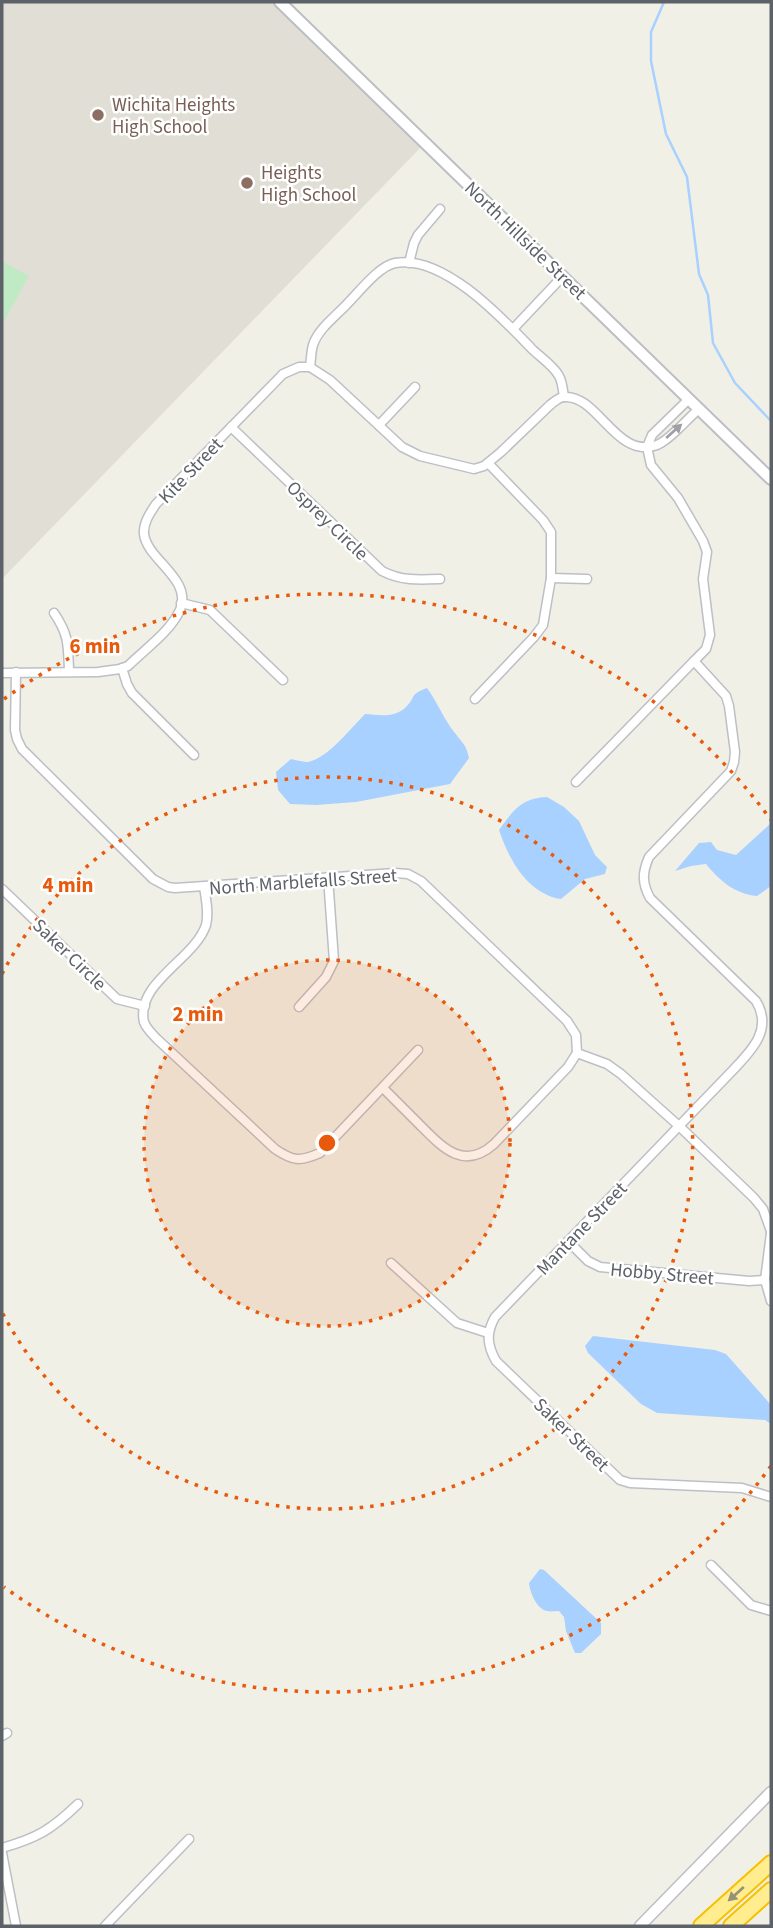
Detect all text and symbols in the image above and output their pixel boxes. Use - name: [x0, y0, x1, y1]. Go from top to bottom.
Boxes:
- place label: Wichita Heights High School: [112, 92, 235, 141]
- marker: Wichita Heights High School: [90, 107, 106, 123]
- place label: Heights High School: [261, 160, 357, 209]
- marker: Heights High School: [239, 175, 255, 191]
- street label: North Hillside Street: [458, 176, 592, 307]
- one-way arrow: [666, 424, 683, 439]
- street label: Kite Street: [153, 432, 230, 510]
- street label: Osprey Circle: [280, 475, 374, 567]
- text: 6 min: [69, 631, 121, 661]
- street label: North Marblefalls Street: [208, 862, 399, 903]
- text: 4 min: [42, 870, 94, 900]
- street label: Saker Circle: [26, 913, 112, 997]
- text: 2 min: [172, 999, 224, 1029]
- centre of rings: [315, 1131, 339, 1155]
- street label: Mantane Street: [530, 1176, 634, 1282]
- street label: Hobby Street: [609, 1257, 715, 1293]
- street label: Saker Street: [527, 1392, 615, 1479]
- one-way arrow: [727, 1886, 745, 1902]

